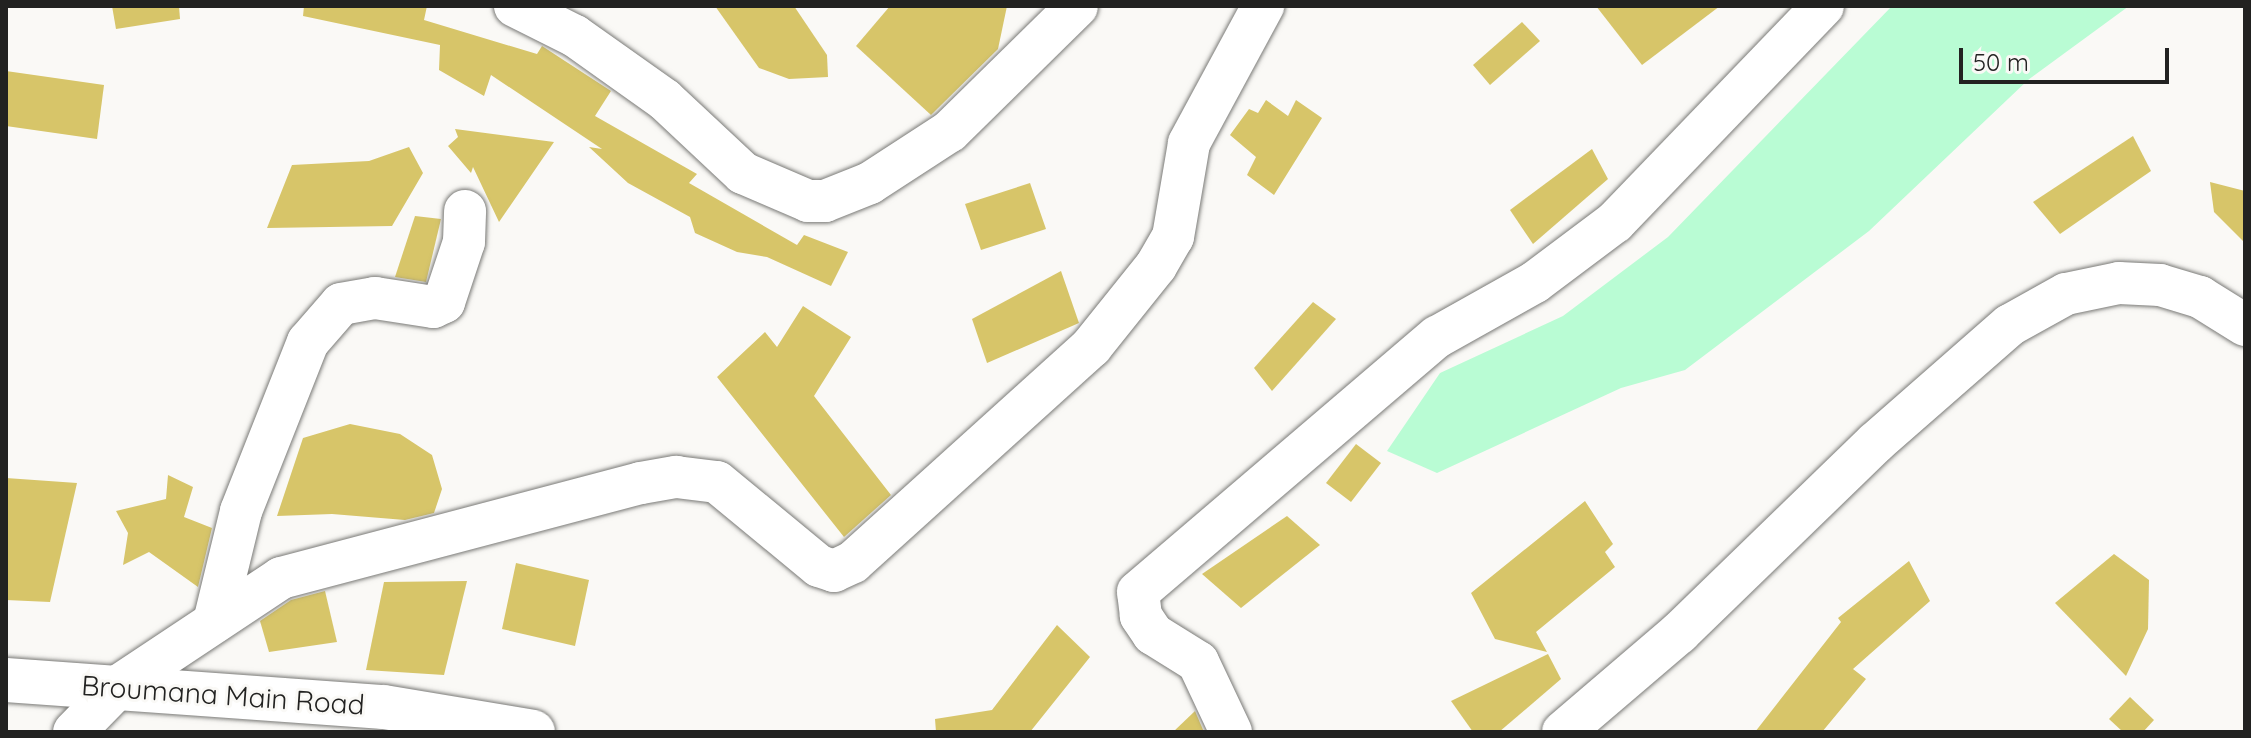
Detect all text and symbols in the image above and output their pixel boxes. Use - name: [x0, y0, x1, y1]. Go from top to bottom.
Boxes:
- scale bar: [1963, 32, 2173, 82]
- text: 50 m: [1973, 47, 2029, 77]
- street label: Broumana Main Road: [80, 668, 366, 722]

